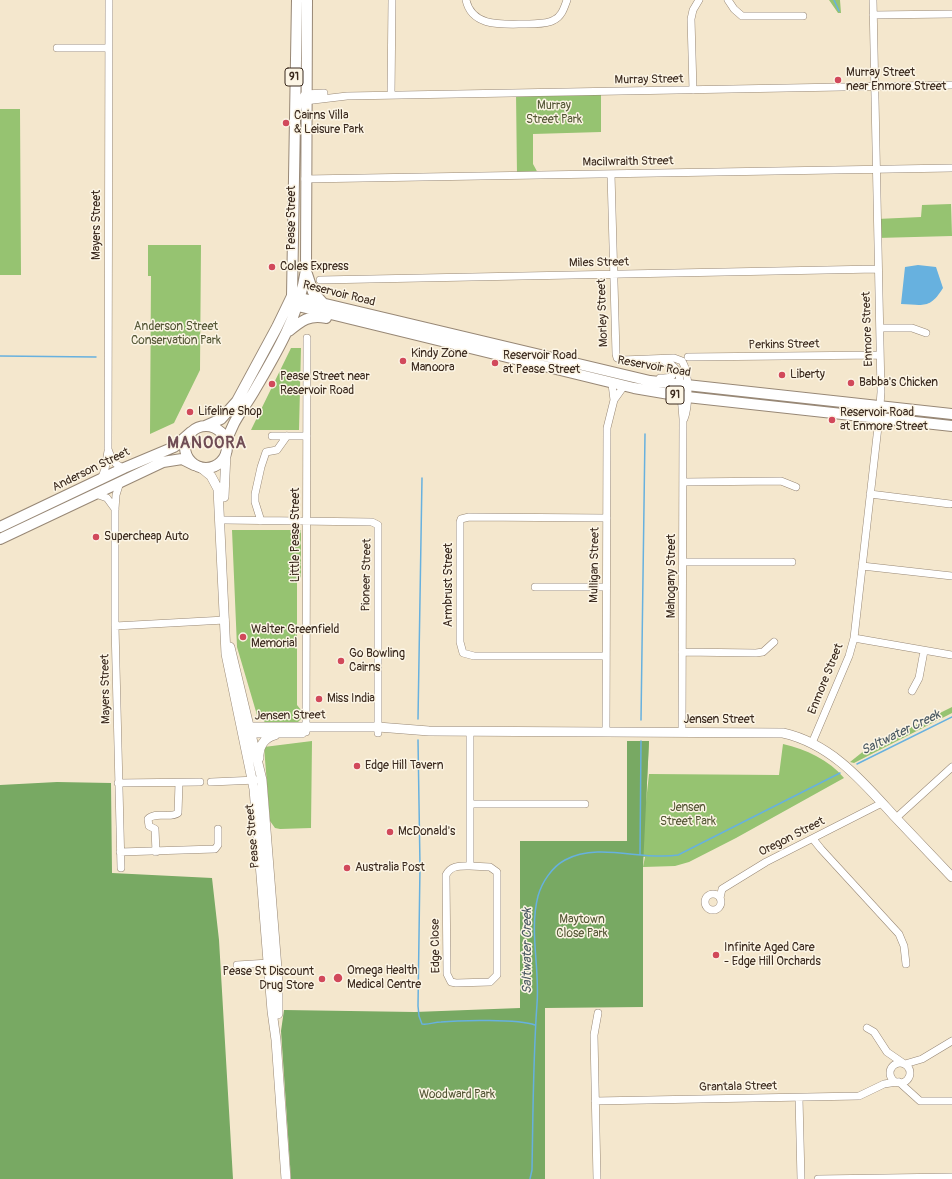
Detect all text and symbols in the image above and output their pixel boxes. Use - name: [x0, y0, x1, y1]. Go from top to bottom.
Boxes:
- place label: Murray Street near Enmore Street: [846, 66, 946, 94]
- road number: 91: [285, 68, 303, 86]
- street label: Murray Street: [614, 72, 684, 88]
- marker: Murray Street near Enmore Street: [833, 75, 843, 85]
- park label: Murray Street Park: [526, 99, 582, 127]
- place label: Cairns Villa & Leisure Park: [294, 109, 364, 137]
- marker: Cairns Villa & Leisure Park: [281, 118, 291, 128]
- street label: Macilwraith Street: [582, 154, 674, 170]
- street label: Pease Street: [285, 186, 299, 250]
- street label: Mayers Street: [90, 190, 104, 260]
- street label: Miles Street: [569, 255, 629, 271]
- place label: Coles Express: [280, 260, 349, 274]
- marker: Coles Express: [267, 262, 277, 272]
- street label: Reservoir Road: [301, 278, 377, 310]
- street label: Morley Street: [595, 279, 611, 347]
- street label: Enmore Street: [859, 291, 877, 367]
- park label: Anderson Street Conservation Park: [131, 320, 221, 348]
- street label: Perkins Street: [748, 337, 820, 353]
- place label: Kindy Zone Manoora: [411, 347, 467, 375]
- place label: Reservoir Road at Pease Street: [503, 349, 580, 377]
- street label: Reservoir Road: [616, 353, 692, 381]
- marker: Kindy Zone Manoora: [398, 356, 408, 366]
- marker: Reservoir Road at Pease Street: [490, 358, 500, 368]
- place label: Liberty: [790, 368, 825, 382]
- place label: Pease Street near Reservoir Road: [280, 370, 370, 398]
- marker: Liberty: [777, 370, 787, 380]
- place label: Babba's Chicken: [859, 376, 938, 390]
- marker: Babba's Chicken: [846, 378, 856, 388]
- marker: Pease Street near Reservoir Road: [267, 379, 277, 389]
- road number: 91: [666, 386, 684, 404]
- place label: Lifeline Shop: [198, 405, 262, 419]
- place label: Reservoir Road at Enmore Street: [840, 406, 928, 434]
- marker: Lifeline Shop: [185, 407, 195, 417]
- marker: Reservoir Road at Enmore Street: [827, 415, 837, 425]
- district label: MANOORA: [167, 434, 247, 454]
- street label: Anderson Street: [50, 445, 132, 495]
- street label: Little Pease Street: [289, 488, 303, 582]
- street label: Mulligan Street: [587, 527, 603, 603]
- place label: Supercheap Auto: [104, 530, 189, 544]
- marker: Supercheap Auto: [91, 532, 101, 542]
- street label: Mahogany Street: [665, 534, 679, 618]
- street label: Pioneer Street: [359, 538, 375, 612]
- street label: Armbrust Street: [442, 543, 456, 627]
- place label: Walter Greenfield Memorial: [251, 623, 339, 651]
- marker: Walter Greenfield Memorial: [238, 632, 248, 642]
- street label: Enmore Street: [805, 641, 847, 717]
- place label: Go Bowling Cairns: [349, 647, 405, 675]
- street label: Mayers Street: [98, 654, 114, 724]
- marker: Go Bowling Cairns: [336, 656, 346, 666]
- place label: Miss India: [327, 692, 375, 706]
- marker: Miss India: [314, 694, 324, 704]
- water label: Saltwater Creek: [859, 707, 943, 759]
- street label: Jensen Street: [254, 708, 326, 724]
- street label: Jensen Street: [684, 713, 754, 727]
- place label: Edge Hill Tavern: [365, 759, 444, 773]
- marker: Edge Hill Tavern: [352, 761, 362, 771]
- park label: Jensen Street Park: [660, 801, 716, 829]
- street label: Pease Street: [243, 803, 263, 869]
- street label: Oregon Street: [757, 814, 827, 860]
- place label: McDonald's: [398, 825, 455, 839]
- marker: McDonald's: [385, 827, 395, 837]
- place label: Australia Post: [355, 861, 425, 875]
- marker: Australia Post: [342, 863, 352, 873]
- water label: Saltwater Creek: [520, 908, 536, 994]
- park label: Maytown Close Park: [556, 913, 608, 941]
- street label: Edge Close: [428, 919, 444, 973]
- place label: Infinite Aged Care - Edge Hill Orchards: [724, 941, 821, 969]
- marker: Infinite Aged Care - Edge Hill Orchards: [711, 950, 721, 960]
- place label: Omega Health Medical Centre: [347, 964, 421, 992]
- place label: Pease St Discount Drug Store: [222, 965, 314, 993]
- marker: Omega Health Medical Centre: [332, 972, 344, 984]
- marker: Pease St Discount Drug Store: [317, 974, 327, 984]
- street label: Grantala Street: [699, 1079, 777, 1095]
- park label: Woodward Park: [419, 1088, 495, 1102]

